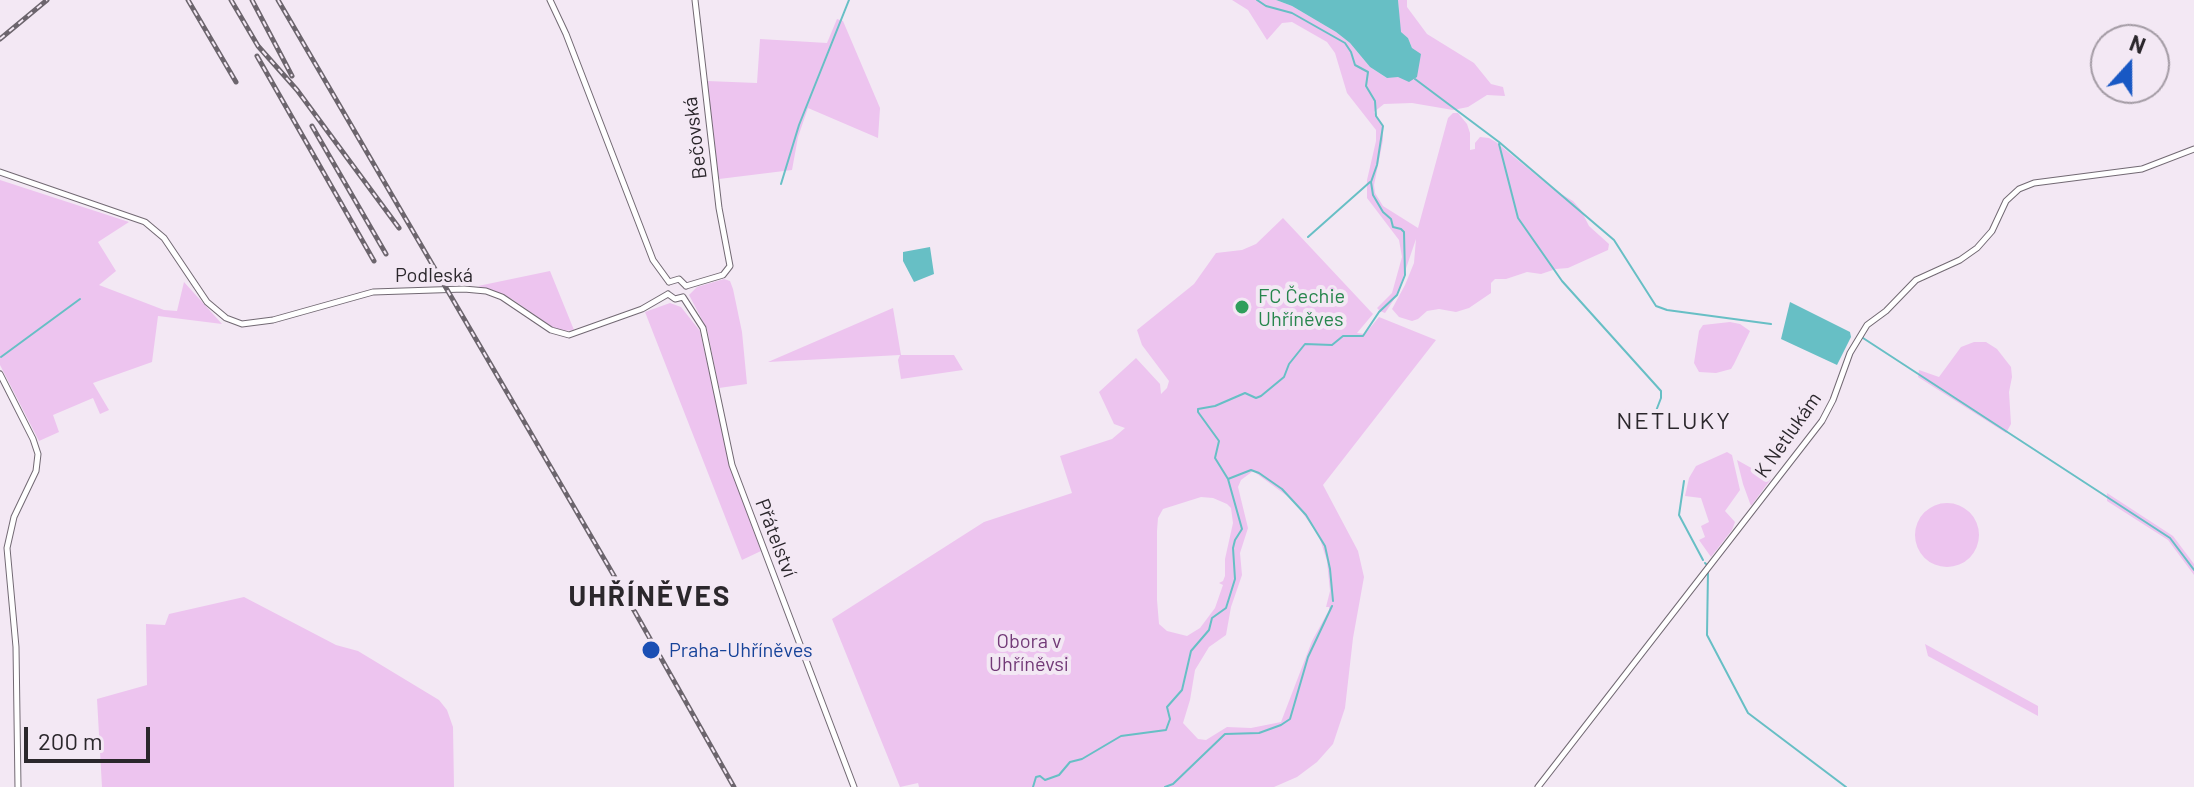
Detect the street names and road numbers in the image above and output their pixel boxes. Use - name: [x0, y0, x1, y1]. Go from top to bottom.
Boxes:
- street label: Bečovská: [678, 96, 712, 180]
- street label: Podleská: [395, 263, 473, 287]
- street label: K Netlukám: [1750, 387, 1826, 483]
- street label: Přátelství: [750, 495, 802, 581]

